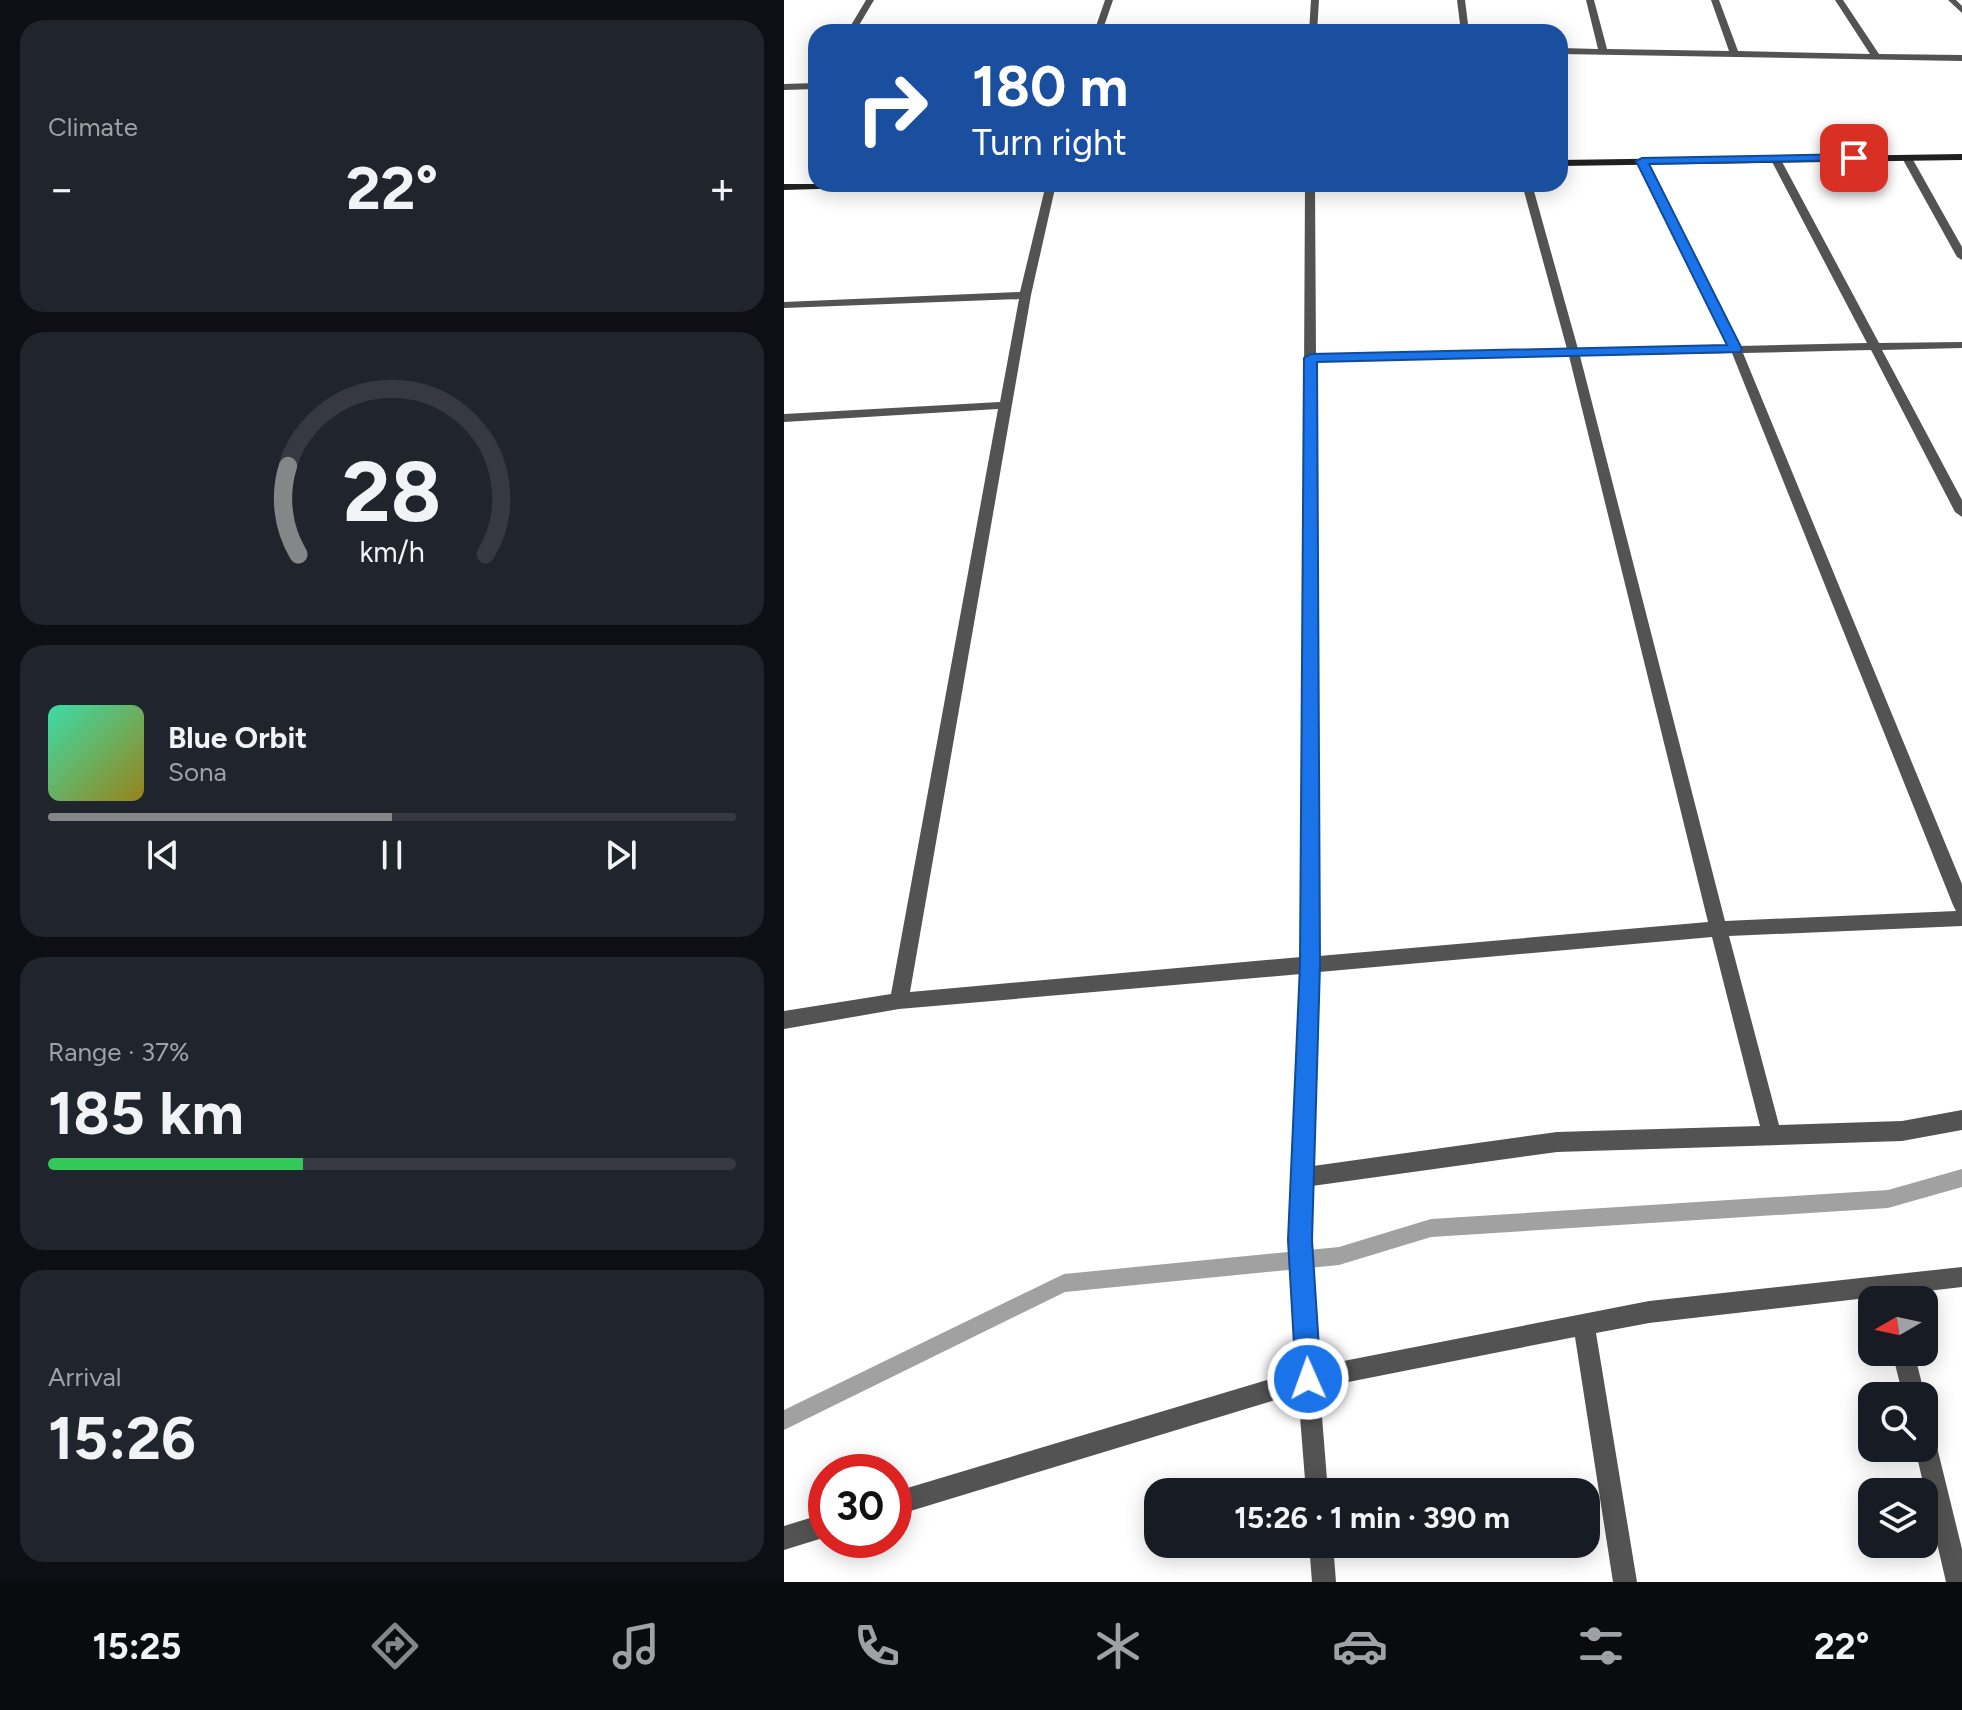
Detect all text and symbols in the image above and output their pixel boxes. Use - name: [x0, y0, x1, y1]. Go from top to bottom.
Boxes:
- text: 180 m: [972, 53, 1128, 120]
- icon: right: [840, 56, 944, 160]
- text: Climate: [48, 111, 138, 143]
- text: Turn right: [972, 121, 1127, 164]
- pin: [1820, 124, 1888, 192]
- icon: arrive: [1832, 136, 1876, 180]
- text: 22°: [346, 152, 438, 224]
- text: −: [48, 162, 75, 215]
- text: +: [709, 162, 736, 215]
- text: 28: [342, 441, 442, 541]
- text: km/h: [359, 535, 425, 569]
- text: Blue Orbit: [168, 719, 307, 756]
- text: Sona: [168, 756, 227, 788]
- icon: previous: [141, 833, 185, 877]
- icon: pause: [370, 833, 414, 877]
- icon: next: [599, 833, 643, 877]
- text: Range · 37%: [48, 1036, 190, 1068]
- text: 185 km: [48, 1077, 244, 1149]
- north arrow: [1858, 1286, 1938, 1366]
- map controls: [1858, 1286, 1938, 1558]
- position arrow: [1266, 1337, 1350, 1421]
- text: Arrival: [48, 1361, 121, 1393]
- button: search: [1858, 1382, 1938, 1462]
- text: 15:26: [48, 1402, 196, 1474]
- speed limit sign: 30: [808, 1454, 912, 1558]
- button: layers: [1858, 1478, 1938, 1558]
- text: 15:26 · 1 min · 390 m: [1234, 1499, 1510, 1536]
- icon: directions: [367, 1618, 423, 1674]
- icon: music: [608, 1618, 664, 1674]
- icon: phone: [849, 1618, 905, 1674]
- icon: climate: [1090, 1618, 1146, 1674]
- icon: car: [1332, 1618, 1388, 1674]
- icon: filters: [1573, 1618, 1629, 1674]
- text: 15:25: [93, 1625, 181, 1668]
- text: 22°: [1814, 1625, 1869, 1668]

